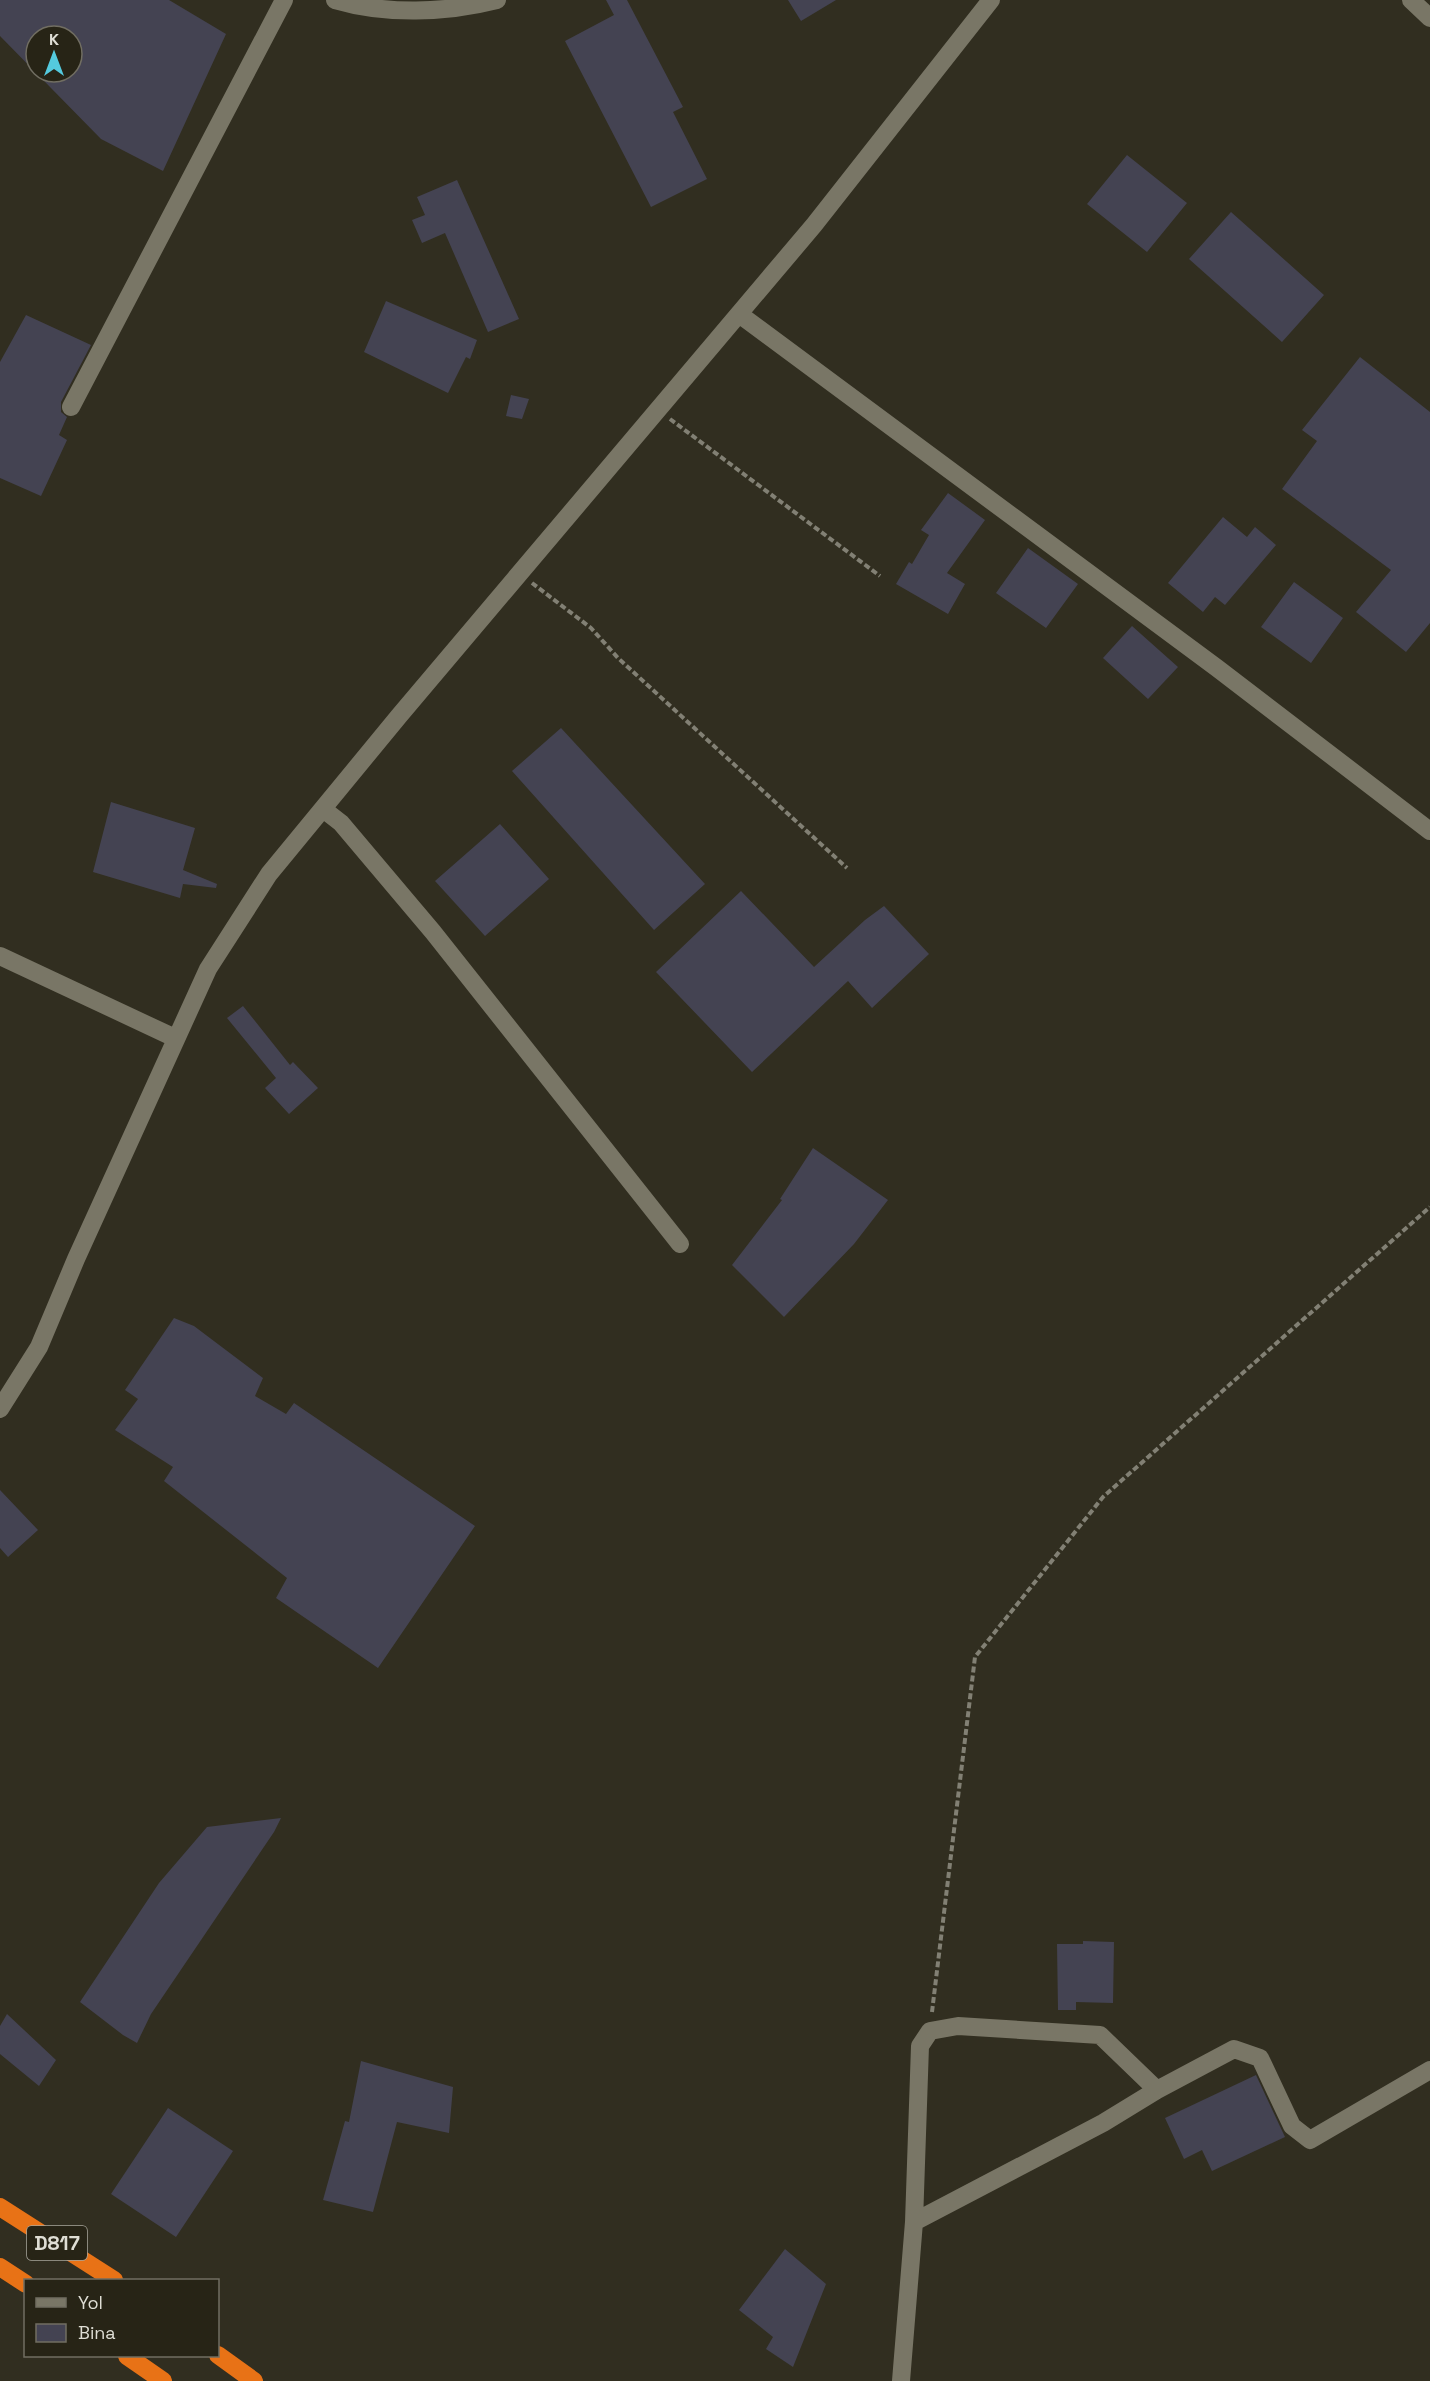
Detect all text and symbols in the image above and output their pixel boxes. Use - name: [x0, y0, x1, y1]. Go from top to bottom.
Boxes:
- north arrow: [24, 24, 84, 84]
- text: K: [49, 29, 59, 50]
- road number: D817: [27, 2226, 87, 2260]
- legend: [24, 2279, 219, 2357]
- text: Yol: [78, 2291, 103, 2314]
- text: Bina: [78, 2321, 116, 2344]

